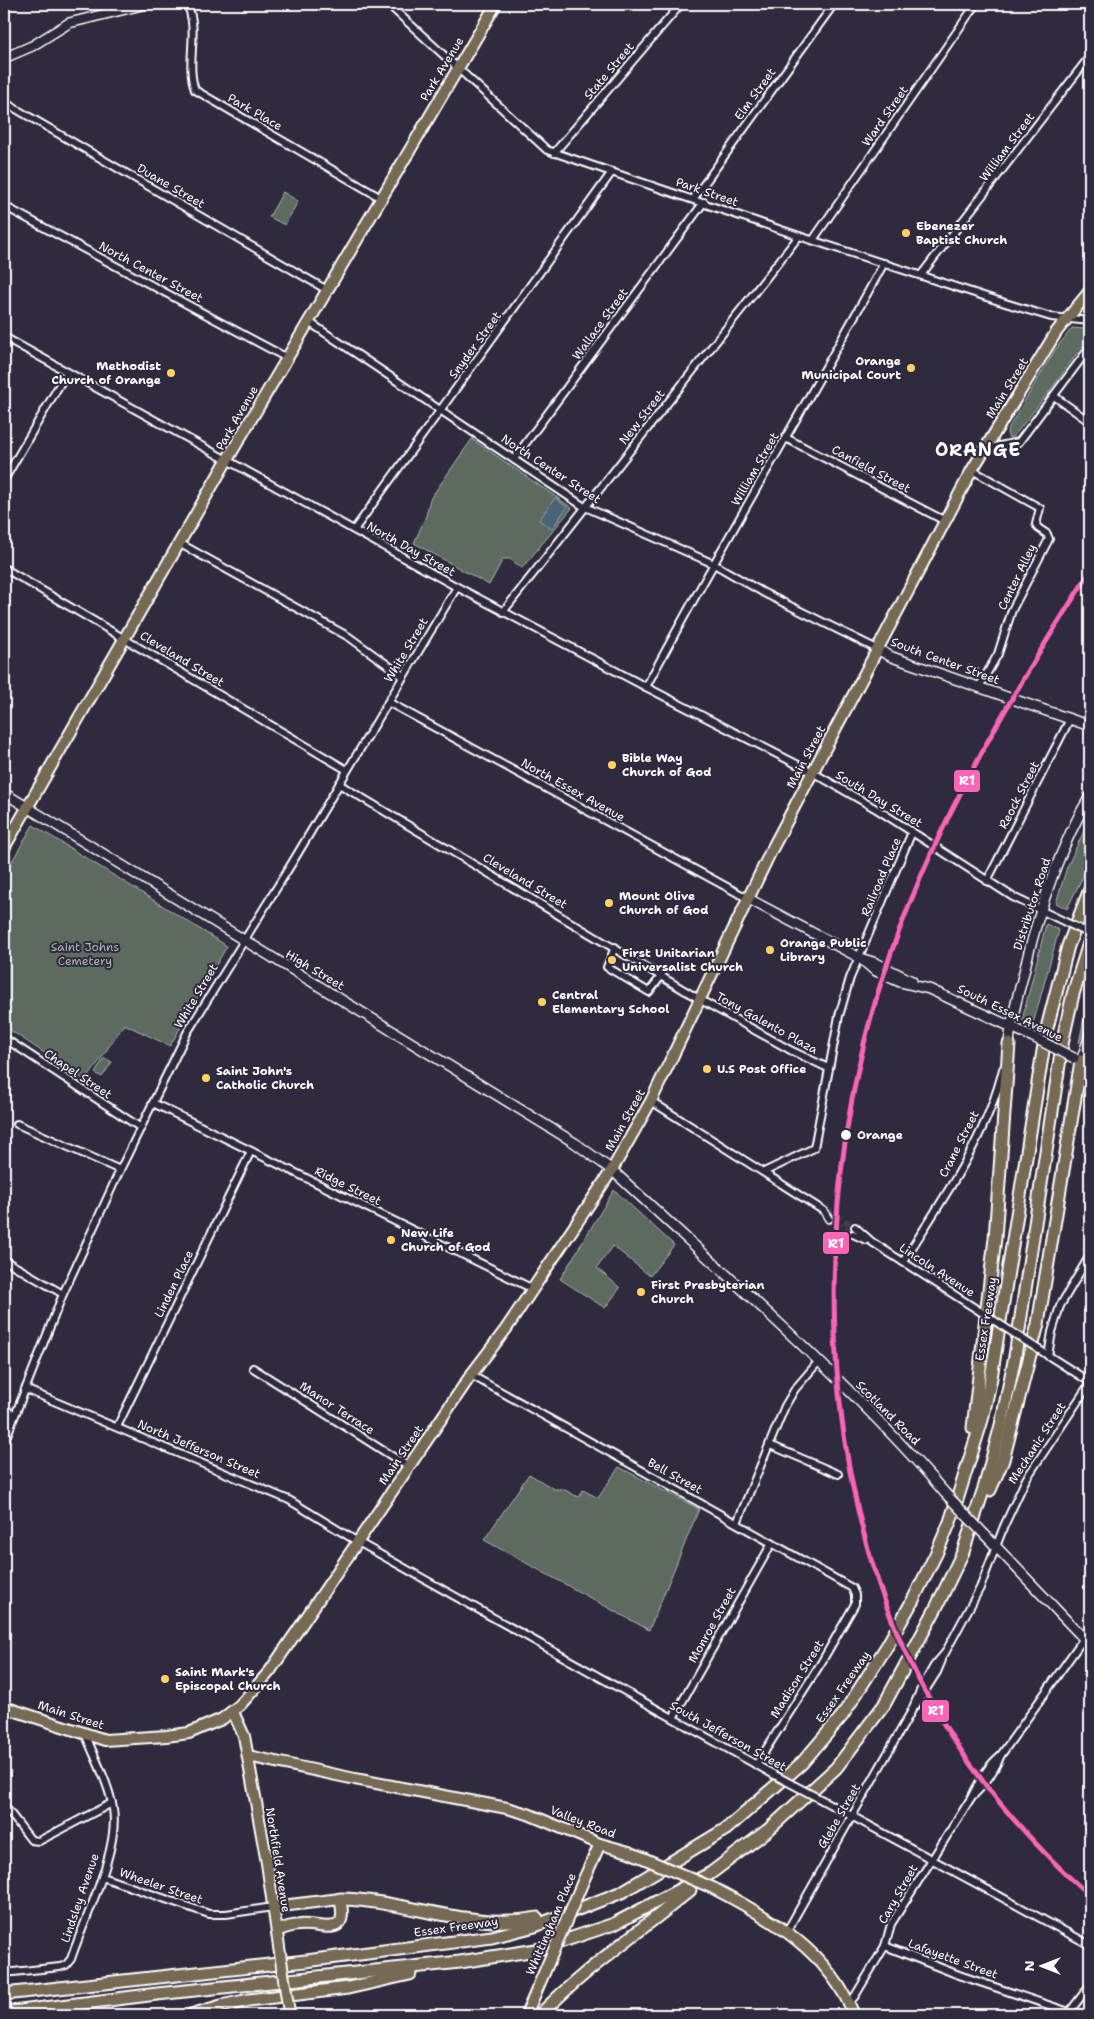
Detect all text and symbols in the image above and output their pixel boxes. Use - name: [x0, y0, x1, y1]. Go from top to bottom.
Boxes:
- street label: Park Avenue: [417, 34, 468, 104]
- street label: State Street: [580, 39, 638, 103]
- street label: Elm Street: [731, 65, 779, 123]
- street label: Ward Street: [858, 83, 912, 149]
- street label: Park Place: [225, 90, 285, 134]
- street label: William Street: [976, 109, 1038, 185]
- street label: Duane Street: [134, 160, 208, 212]
- street label: Park Street: [674, 174, 740, 210]
- place label: Ebenezer Baptist Church: [916, 218, 1007, 248]
- marker: Ebenezer Baptist Church: [900, 227, 912, 239]
- street label: North Center Street: [96, 238, 206, 306]
- street label: Wallace Street: [569, 285, 631, 363]
- street label: Snyder Street: [445, 308, 505, 382]
- place label: Orange Municipal Court: [802, 353, 901, 383]
- street label: Main Street: [982, 355, 1032, 421]
- place label: Methodist Church of Orange: [51, 358, 161, 388]
- marker: Orange Municipal Court: [905, 362, 917, 374]
- marker: Methodist Church of Orange: [165, 367, 177, 379]
- street label: Park Avenue: [212, 383, 262, 453]
- street label: New Street: [616, 386, 668, 448]
- street label: William Street: [727, 429, 783, 509]
- street label: North Center Street: [498, 431, 604, 507]
- district label: ORANGE: [935, 438, 1021, 462]
- street label: Canfield Street: [829, 442, 913, 496]
- street label: North Day Street: [364, 518, 458, 580]
- street label: Center Alley: [994, 541, 1040, 613]
- street label: White Street: [380, 615, 432, 685]
- street label: Cleveland Street: [137, 628, 227, 690]
- street label: South Center Street: [888, 634, 1002, 688]
- street label: Main Street: [783, 723, 829, 791]
- place label: Bible Way Church of God: [622, 750, 711, 780]
- street label: North Essex Avenue: [518, 755, 628, 825]
- street label: Reock Street: [995, 758, 1043, 832]
- marker: Bible Way Church of God: [606, 759, 618, 771]
- street label: South Day Street: [833, 767, 925, 831]
- line badge: R1: [953, 769, 981, 793]
- text: R1: [959, 771, 975, 789]
- street label: Railroad Place: [857, 835, 905, 919]
- street label: Cleveland Street: [480, 850, 570, 912]
- street label: Distributor Road: [1010, 855, 1055, 952]
- place label: Mount Olive Church of God: [619, 888, 708, 918]
- marker: Mount Olive Church of God: [603, 897, 615, 909]
- place label: Orange Public Library: [780, 935, 867, 965]
- park label: Saint Johns Cemetery: [51, 939, 119, 969]
- marker: Orange Public Library: [764, 944, 776, 956]
- place label: First Unitarian Universalist Church: [622, 945, 743, 975]
- street label: High Street: [283, 946, 347, 994]
- marker: First Unitarian Universalist Church: [606, 954, 618, 966]
- street label: White Street: [170, 961, 222, 1031]
- street label: South Essex Avenue: [955, 981, 1066, 1046]
- place label: Central Elementary School: [552, 987, 669, 1017]
- street label: Tony Galento Plaza: [713, 988, 821, 1058]
- marker: Central Elementary School: [536, 996, 548, 1008]
- street label: Chapel Street: [41, 1045, 115, 1103]
- place label: U.S Post Office: [717, 1061, 806, 1077]
- place label: Saint John's Catholic Church: [216, 1063, 314, 1093]
- marker: U.S Post Office: [701, 1063, 713, 1075]
- marker: Saint John's Catholic Church: [200, 1072, 212, 1084]
- street label: Main Street: [601, 1086, 649, 1154]
- street label: Crane Street: [935, 1108, 983, 1180]
- place label: Orange: [857, 1127, 903, 1143]
- marker: Orange: [839, 1128, 853, 1142]
- street label: Ridge Street: [312, 1163, 384, 1209]
- place label: New Life Church of God: [401, 1225, 490, 1255]
- line badge: R1: [822, 1231, 850, 1255]
- marker: New Life Church of God: [385, 1234, 397, 1246]
- text: R1: [828, 1234, 844, 1252]
- street label: Lincoln Avenue: [896, 1240, 978, 1301]
- street label: Linden Place: [151, 1247, 197, 1320]
- street label: Essex Freeway: [971, 1276, 1001, 1362]
- place label: First Presbyterian Church: [651, 1277, 765, 1307]
- marker: First Presbyterian Church: [635, 1286, 647, 1298]
- street label: Scotland Road: [852, 1377, 924, 1449]
- street label: Manor Terrace: [297, 1378, 378, 1438]
- street label: Mechanic Street: [1005, 1399, 1069, 1487]
- street label: North Jefferson Street: [135, 1416, 263, 1482]
- street label: Main Street: [375, 1422, 427, 1488]
- street label: Bell Street: [645, 1454, 705, 1498]
- street label: Monroe Street: [685, 1584, 739, 1666]
- street label: Madison Street: [767, 1637, 827, 1721]
- street label: Essex Freeway: [812, 1648, 874, 1726]
- place label: Saint Mark's Episcopal Church: [175, 1664, 281, 1694]
- marker: Saint Mark's Episcopal Church: [159, 1673, 171, 1685]
- street label: Main Street: [36, 1697, 106, 1733]
- street label: South Jefferson Street: [667, 1697, 789, 1775]
- line badge: R1: [921, 1699, 950, 1723]
- text: R1: [928, 1701, 944, 1719]
- street label: Glebe Street: [814, 1781, 864, 1851]
- street label: Valley Road: [548, 1802, 619, 1842]
- street label: Northfield Avenue: [262, 1806, 294, 1914]
- street label: Lindsley Avenue: [57, 1851, 103, 1945]
- street label: Cary Street: [875, 1861, 921, 1927]
- street label: Wheeler Street: [117, 1864, 205, 1908]
- street label: Whittingham Place: [522, 1870, 580, 1978]
- street label: Essex Freeway: [413, 1913, 499, 1941]
- street label: Lafayette Street: [906, 1935, 1000, 1983]
- north arrow: [1016, 1942, 1066, 1992]
- text: N: [1020, 1960, 1038, 1972]

